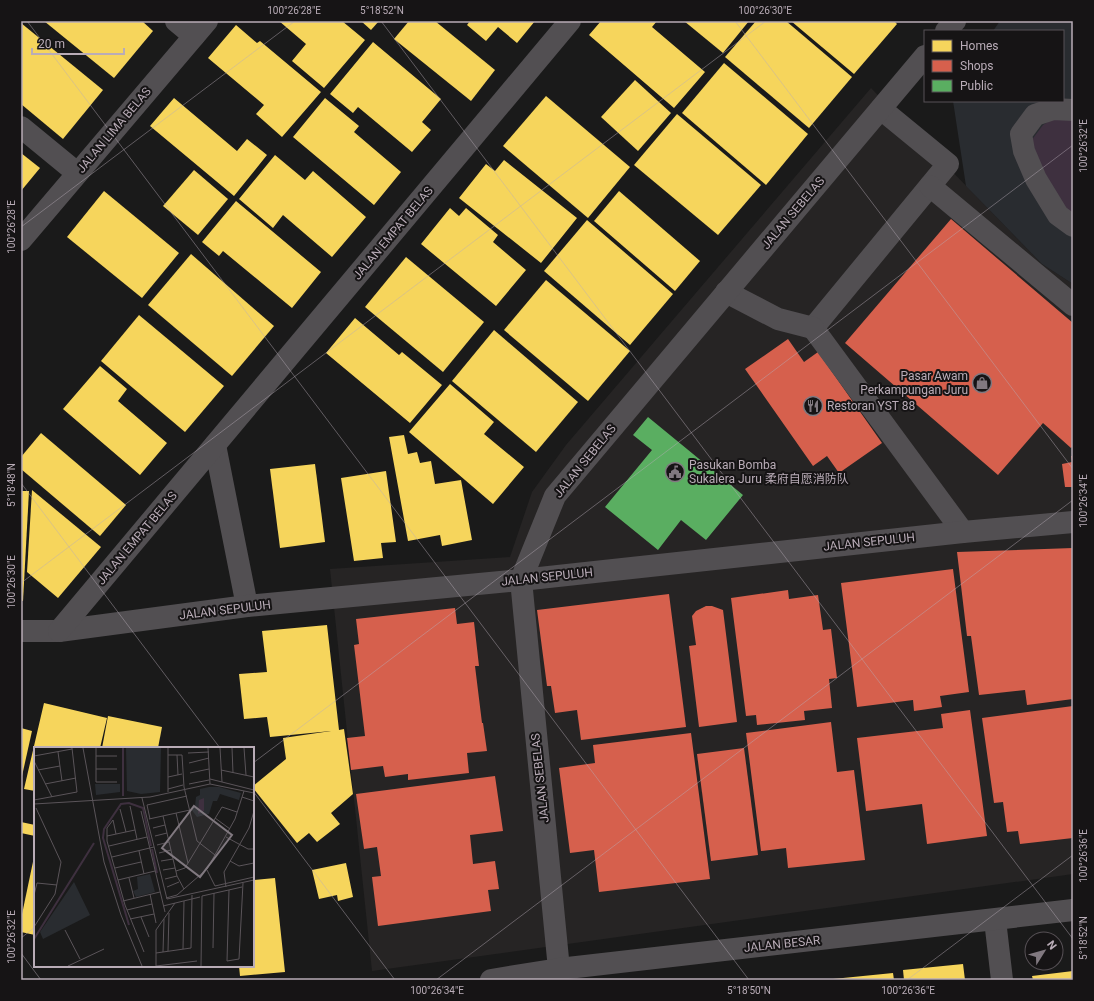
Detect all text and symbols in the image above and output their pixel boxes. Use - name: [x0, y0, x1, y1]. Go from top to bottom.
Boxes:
- text: 100°26'28"E: [267, 5, 321, 16]
- text: 5°18'52"N: [360, 5, 404, 16]
- text: 100°26'30"E: [738, 5, 792, 16]
- scale bar: [32, 30, 124, 56]
- legend: [924, 30, 1064, 102]
- text: 20 m: [38, 37, 65, 51]
- text: Homes: [960, 39, 998, 53]
- text: Shops: [960, 59, 994, 73]
- text: Public: [960, 79, 993, 93]
- street label: JALAN LIMA BELAS: [74, 84, 154, 176]
- text: 100°26'32"E: [1078, 119, 1089, 173]
- street label: JALAN SEBELAS: [759, 174, 827, 252]
- street label: JALAN EMPAT BELAS: [350, 184, 436, 282]
- text: 100°26'28"E: [6, 200, 17, 254]
- place label: Pasar Awam Perkampungan Juru: [860, 369, 968, 397]
- shop icon: Pasar Awam Perkampungan Juru: [971, 372, 993, 394]
- restaurant icon: Restoran YST 88: [802, 395, 824, 417]
- place label: Restoran YST 88: [827, 399, 915, 413]
- street label: JALAN SEBELAS: [551, 422, 619, 500]
- place label: Pasukan Bomba Sukalera Juru 柔府自愿消防队: [689, 458, 849, 486]
- public building icon: Pasukan Bomba Sukalera Juru 柔府自愿消防队: [664, 461, 686, 483]
- text: 5°18'48"N: [6, 463, 17, 507]
- text: 100°26'34"E: [1078, 474, 1089, 528]
- street label: JALAN EMPAT BELAS: [94, 489, 180, 587]
- street label: JALAN SEPULUH: [822, 530, 916, 554]
- text: 100°26'30"E: [6, 555, 17, 609]
- street label: JALAN SEPULUH: [500, 565, 594, 589]
- street label: JALAN SEPULUH: [178, 597, 272, 623]
- street label: JALAN SEBELAS: [528, 732, 552, 824]
- inset map: [34, 747, 254, 967]
- text: 100°26'36"E: [1078, 829, 1089, 883]
- text: 100°26'32"E: [6, 910, 17, 964]
- text: 5°18'52"N: [1078, 916, 1089, 960]
- north arrow: [1024, 931, 1064, 971]
- street label: JALAN BESAR: [743, 933, 822, 955]
- text: N: [1044, 938, 1059, 952]
- text: 100°26'34"E: [410, 985, 464, 996]
- text: 5°18'50"N: [727, 985, 771, 996]
- text: 100°26'36"E: [881, 985, 935, 996]

